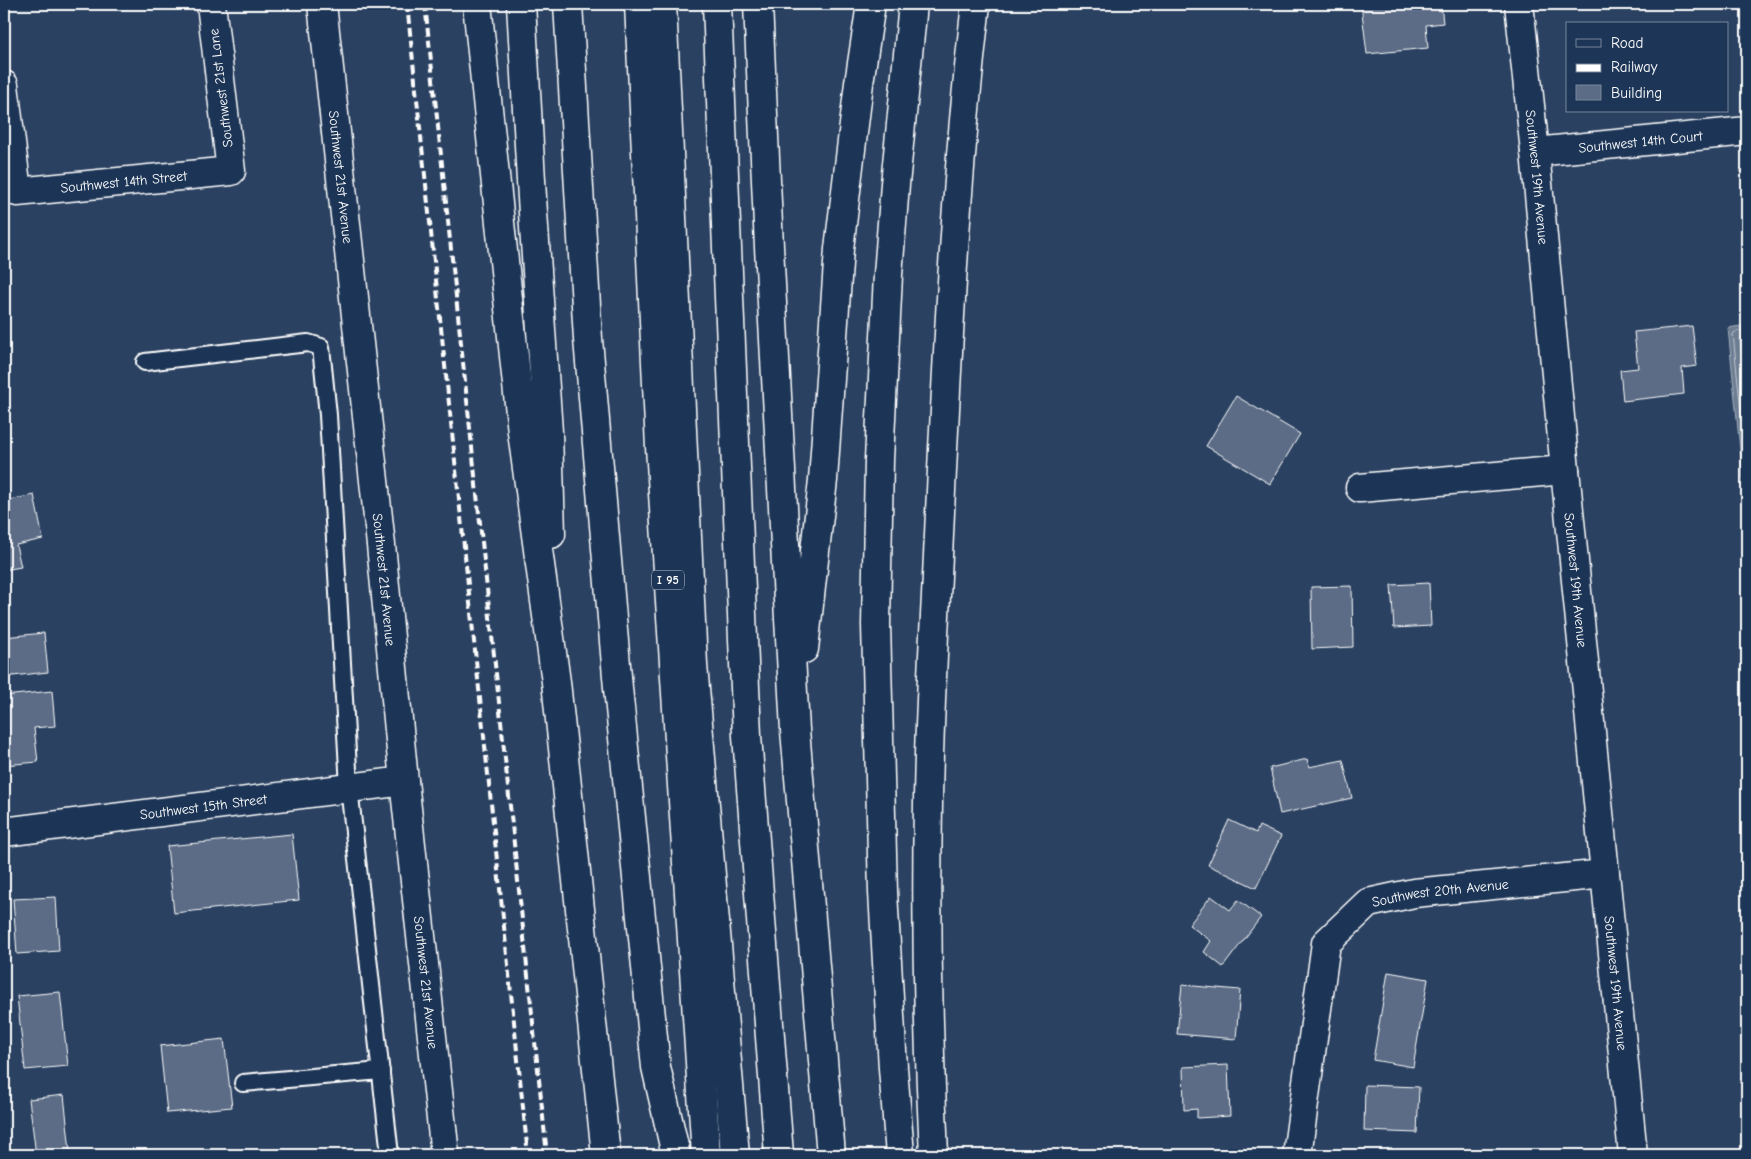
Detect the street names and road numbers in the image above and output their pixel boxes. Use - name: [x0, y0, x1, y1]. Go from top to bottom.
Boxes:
- street label: Southwest 21st Lane: [205, 28, 237, 148]
- street label: Southwest 19th Avenue: [1522, 109, 1552, 245]
- street label: Southwest 21st Avenue: [325, 110, 357, 244]
- street label: Southwest 14th Court: [1578, 127, 1704, 156]
- street label: Southwest 14th Street: [60, 167, 189, 196]
- street label: Southwest 21st Avenue: [369, 512, 399, 647]
- street label: Southwest 19th Avenue: [1561, 512, 1591, 648]
- road number: I 95: [652, 570, 684, 590]
- street label: Southwest 15th Street: [139, 790, 269, 823]
- street label: Southwest 20th Avenue: [1370, 875, 1509, 910]
- street label: Southwest 21st Avenue: [410, 915, 442, 1050]
- street label: Southwest 19th Avenue: [1601, 915, 1631, 1051]

